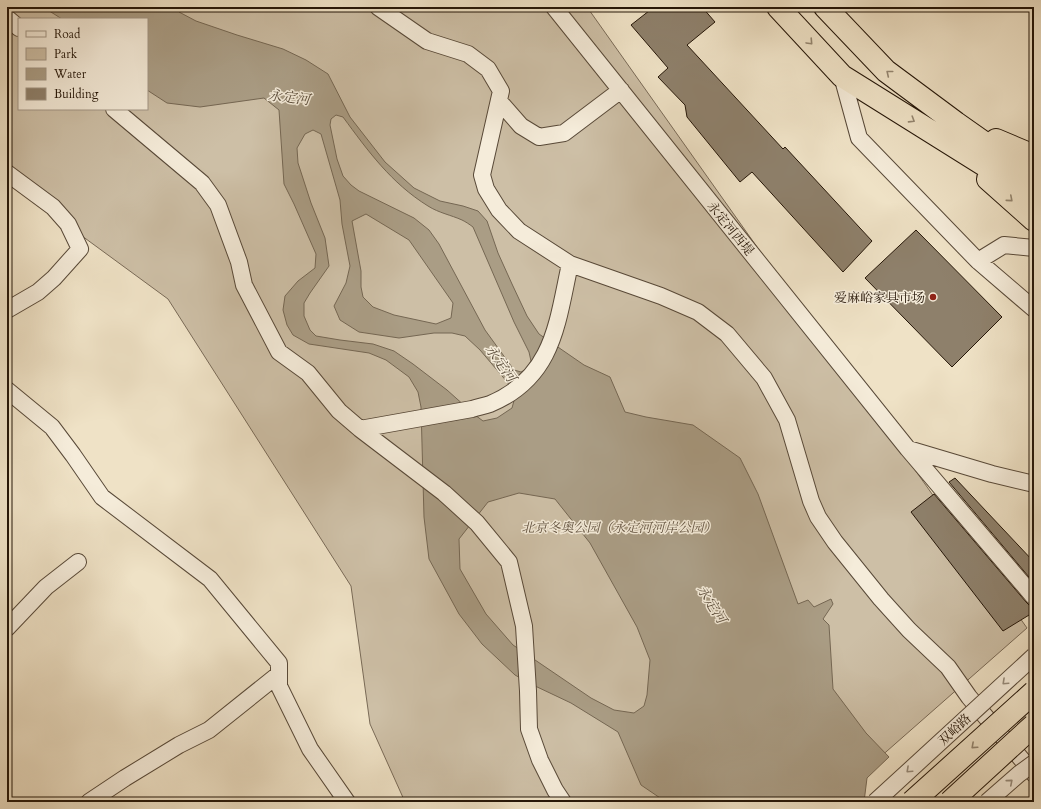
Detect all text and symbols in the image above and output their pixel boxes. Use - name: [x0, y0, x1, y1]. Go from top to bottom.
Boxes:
- legend: [18, 18, 148, 110]
- text: Road: [54, 26, 81, 42]
- one-way arrow: [805, 37, 813, 45]
- text: Park: [54, 46, 78, 62]
- text: Water: [53, 66, 87, 82]
- one-way arrow: [887, 70, 894, 77]
- text: Building: [54, 86, 99, 102]
- water label: 永定河: [267, 86, 314, 110]
- one-way arrow: [908, 115, 915, 123]
- one-way arrow: [1005, 194, 1013, 201]
- street label: 永定河西堤: [703, 198, 758, 260]
- place label: 爱麻峪家具市场: [834, 289, 925, 307]
- marker: 爱麻峪家具市场: [928, 292, 938, 302]
- water label: 永定河: [481, 341, 522, 388]
- park label: 北京冬奥公园（永定河河岸公园）: [521, 519, 717, 537]
- water label: 永定河: [692, 581, 732, 630]
- one-way arrow: [1002, 677, 1010, 685]
- street label: 双峪路: [934, 710, 975, 750]
- one-way arrow: [971, 742, 979, 749]
- one-way arrow: [907, 765, 914, 772]
- one-way arrow: [1005, 779, 1013, 787]

